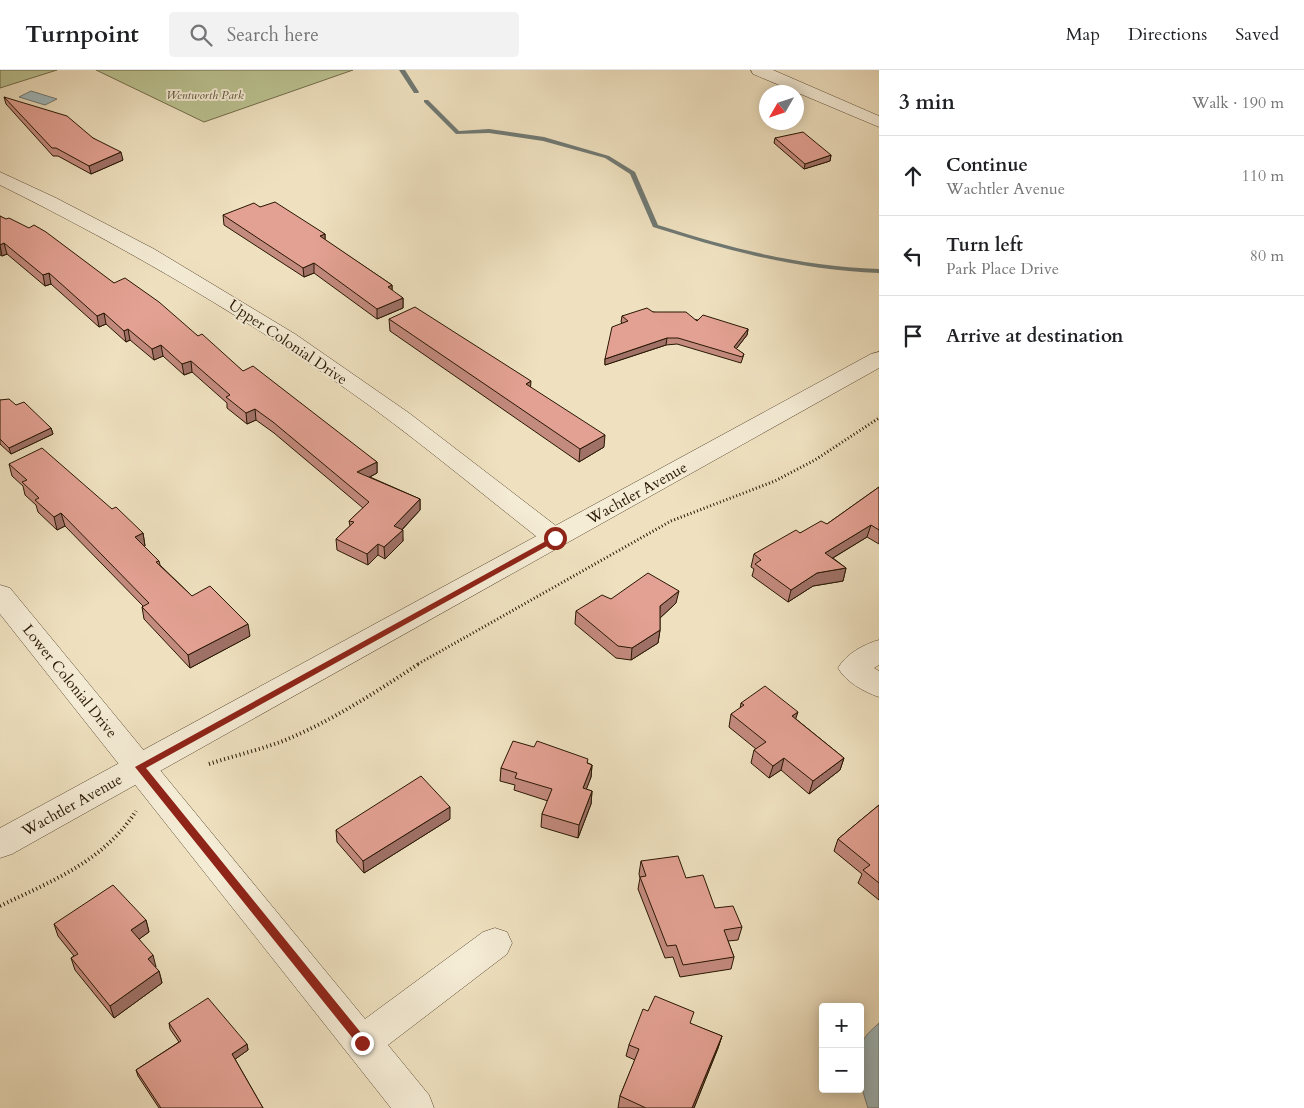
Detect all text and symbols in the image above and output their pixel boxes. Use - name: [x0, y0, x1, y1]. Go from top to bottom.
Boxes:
- search box: [169, 12, 519, 57]
- text: Turnpoint: [25, 18, 139, 51]
- icon: search: [187, 21, 215, 49]
- text: Search here: [227, 22, 319, 48]
- text: Map: [1066, 22, 1100, 47]
- text: Directions: [1128, 22, 1207, 47]
- text: Saved: [1235, 22, 1279, 47]
- north arrow: [759, 85, 804, 130]
- park label: Wentworth Park: [166, 87, 244, 103]
- text: 3 min: [899, 88, 955, 117]
- text: Walk · 190 m: [1192, 92, 1284, 114]
- text: Continue: [946, 152, 1028, 178]
- icon: ahead: [899, 162, 927, 190]
- text: 110 m: [1242, 165, 1284, 187]
- text: Wachtler Avenue: [946, 178, 1065, 200]
- text: Turn left: [946, 232, 1023, 258]
- icon: left: [899, 242, 927, 270]
- text: 80 m: [1250, 245, 1284, 267]
- text: Park Place Drive: [946, 258, 1059, 280]
- street label: Upper Colonial Drive: [225, 295, 352, 389]
- icon: arrive: [899, 322, 927, 350]
- text: Arrive at destination: [946, 323, 1123, 349]
- street label: Wachtler Avenue: [582, 457, 691, 529]
- route start: [544, 527, 567, 550]
- street label: Lower Colonial Drive: [18, 620, 122, 742]
- street label: Wachtler Avenue: [17, 769, 126, 841]
- map controls: [819, 1003, 864, 1093]
- button: +: [819, 1003, 864, 1048]
- route end: [351, 1032, 374, 1055]
- button: −: [819, 1048, 864, 1093]

